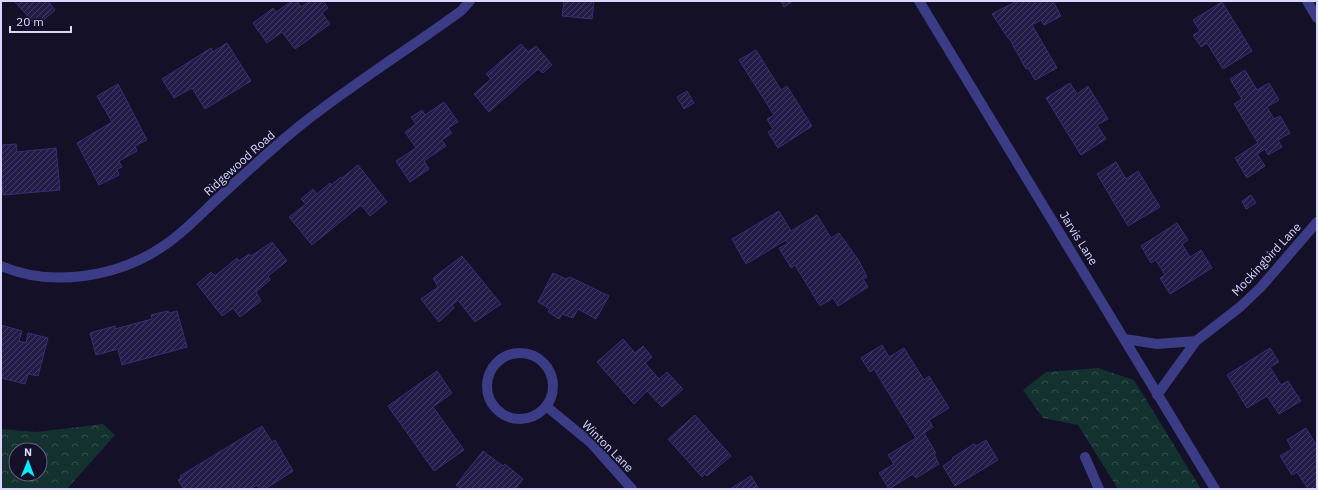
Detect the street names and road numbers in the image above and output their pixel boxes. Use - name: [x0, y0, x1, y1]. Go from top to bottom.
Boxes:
- street label: Ridgewood Road: [200, 127, 278, 199]
- street label: Jarvis Lane: [1057, 208, 1102, 268]
- street label: Mockingbird Lane: [1228, 219, 1304, 299]
- street label: Winton Lane: [579, 417, 637, 475]

